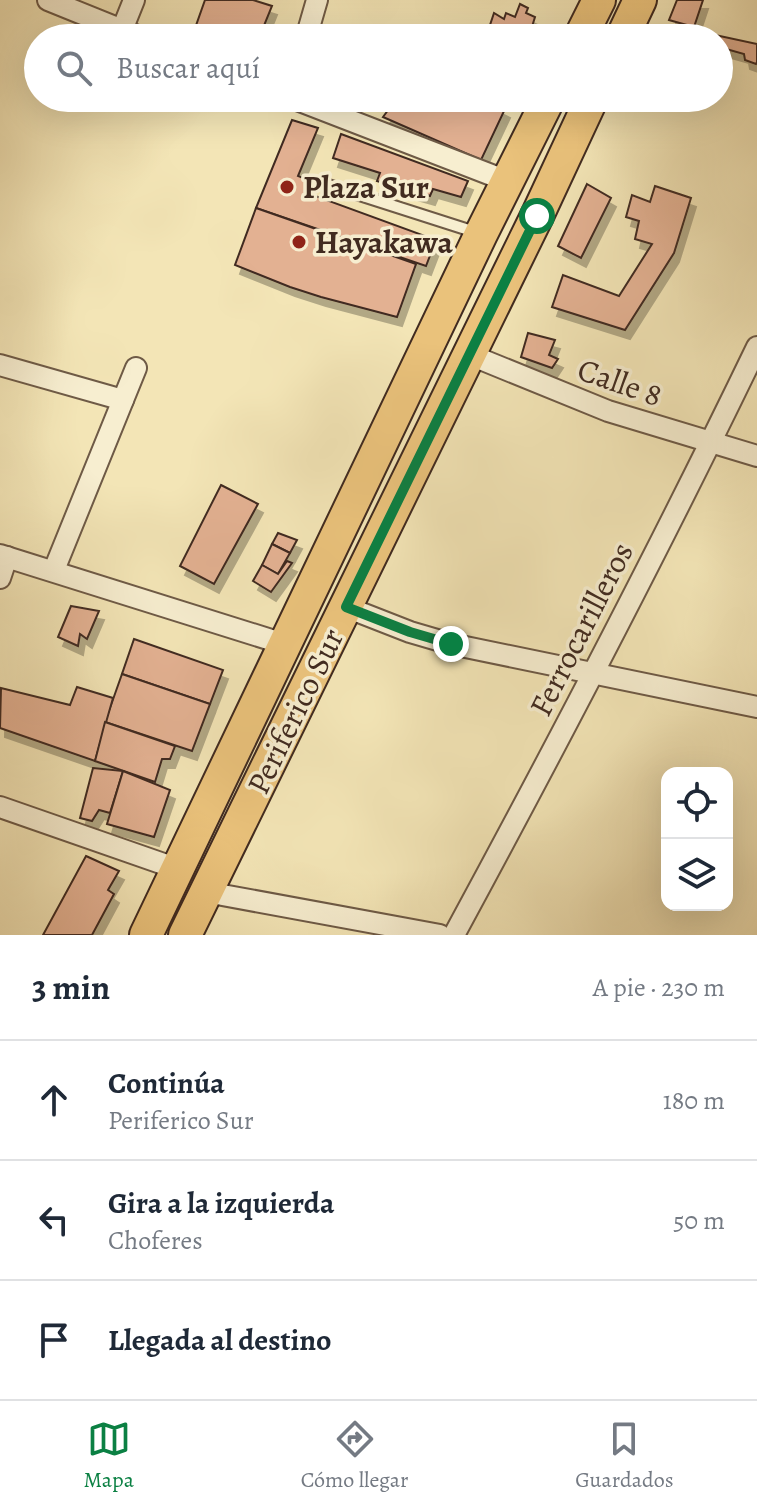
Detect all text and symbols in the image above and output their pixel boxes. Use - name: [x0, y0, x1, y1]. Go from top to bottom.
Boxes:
- search box: [24, 24, 733, 112]
- icon: search: [52, 46, 96, 90]
- text: Buscar aquí: [116, 48, 260, 88]
- place label: Plaza Sur: [303, 165, 429, 209]
- marker: Plaza Sur: [278, 178, 296, 196]
- route start: [519, 198, 555, 234]
- place label: Hayakawa: [315, 220, 453, 264]
- marker: Hayakawa: [290, 233, 308, 251]
- street label: Calle 8: [572, 347, 668, 417]
- street label: Ferrocarilleros: [518, 535, 644, 723]
- street label: Periferico Sur: [236, 621, 354, 801]
- route end: [433, 626, 469, 662]
- map controls: [661, 767, 733, 911]
- button: locate: [661, 767, 733, 839]
- button: layers: [661, 839, 733, 911]
- text: 3 min: [32, 964, 110, 1011]
- text: A pie · 230 m: [593, 970, 725, 1005]
- text: Continúa: [108, 1063, 225, 1103]
- icon: ahead: [32, 1078, 76, 1122]
- text: 180 m: [663, 1083, 725, 1118]
- text: Periferico Sur: [108, 1103, 254, 1138]
- text: Gira a la izquierda: [108, 1183, 334, 1223]
- icon: left: [32, 1198, 76, 1242]
- text: 50 m: [673, 1203, 725, 1238]
- text: Choferes: [108, 1223, 203, 1258]
- icon: arrive: [32, 1318, 76, 1362]
- text: Llegada al destino: [108, 1320, 331, 1360]
- tab: Mapa: [83, 1417, 134, 1495]
- tab: Cómo llegar: [301, 1417, 408, 1495]
- tab: Guardados: [575, 1417, 674, 1495]

